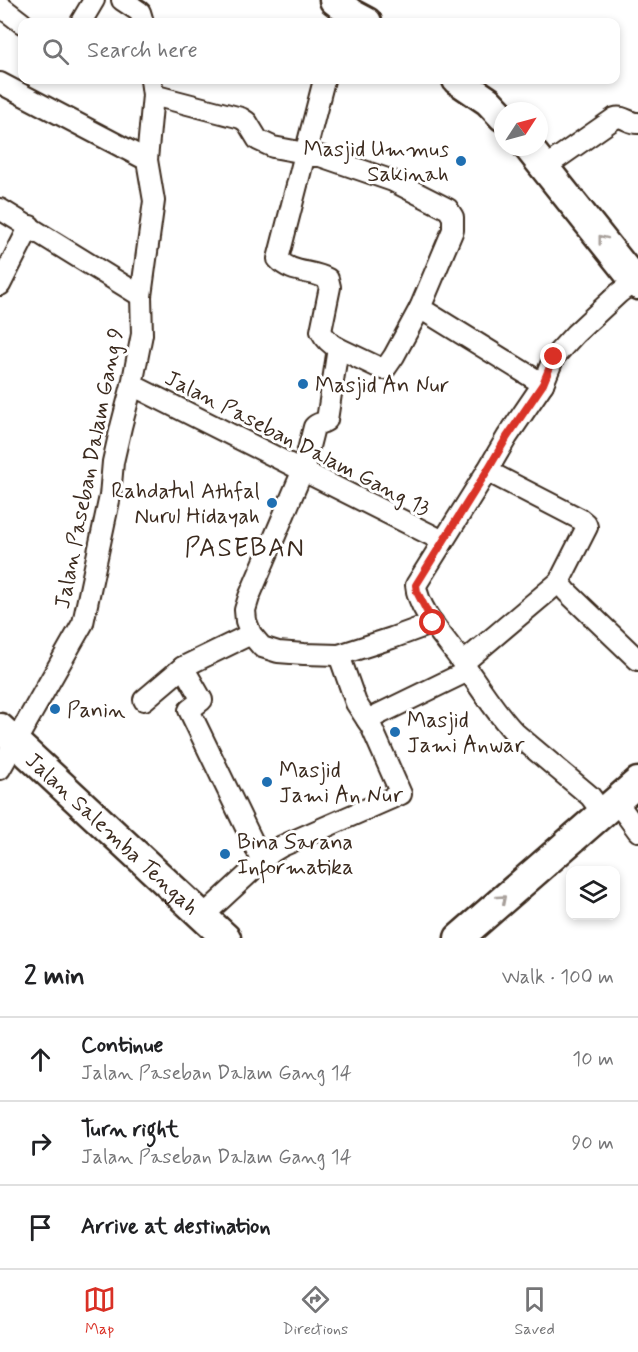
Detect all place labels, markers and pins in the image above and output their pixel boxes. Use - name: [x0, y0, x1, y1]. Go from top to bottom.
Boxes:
- place label: Masjid Ummus Sakinah: [303, 136, 449, 189]
- marker: Masjid Ummus Sakinah: [454, 154, 468, 168]
- place label: Masjid An Nur: [315, 372, 449, 400]
- marker: Masjid An Nur: [296, 377, 310, 391]
- place label: Rahdatul Athfal Nurul Hidayah: [111, 478, 260, 531]
- marker: Rahdatul Athfal Nurul Hidayah: [265, 496, 279, 510]
- place label: Panin: [67, 697, 126, 725]
- marker: Panin: [48, 702, 62, 716]
- place label: Masjid Jami Anwar: [407, 707, 525, 760]
- marker: Masjid Jami Anwar: [388, 725, 402, 739]
- place label: Masjid Jami An Nur: [279, 757, 404, 810]
- marker: Masjid Jami An Nur: [260, 775, 274, 789]
- place label: Bina Sarana Informatika: [237, 829, 354, 884]
- marker: Bina Sarana Informatika: [218, 847, 232, 861]

